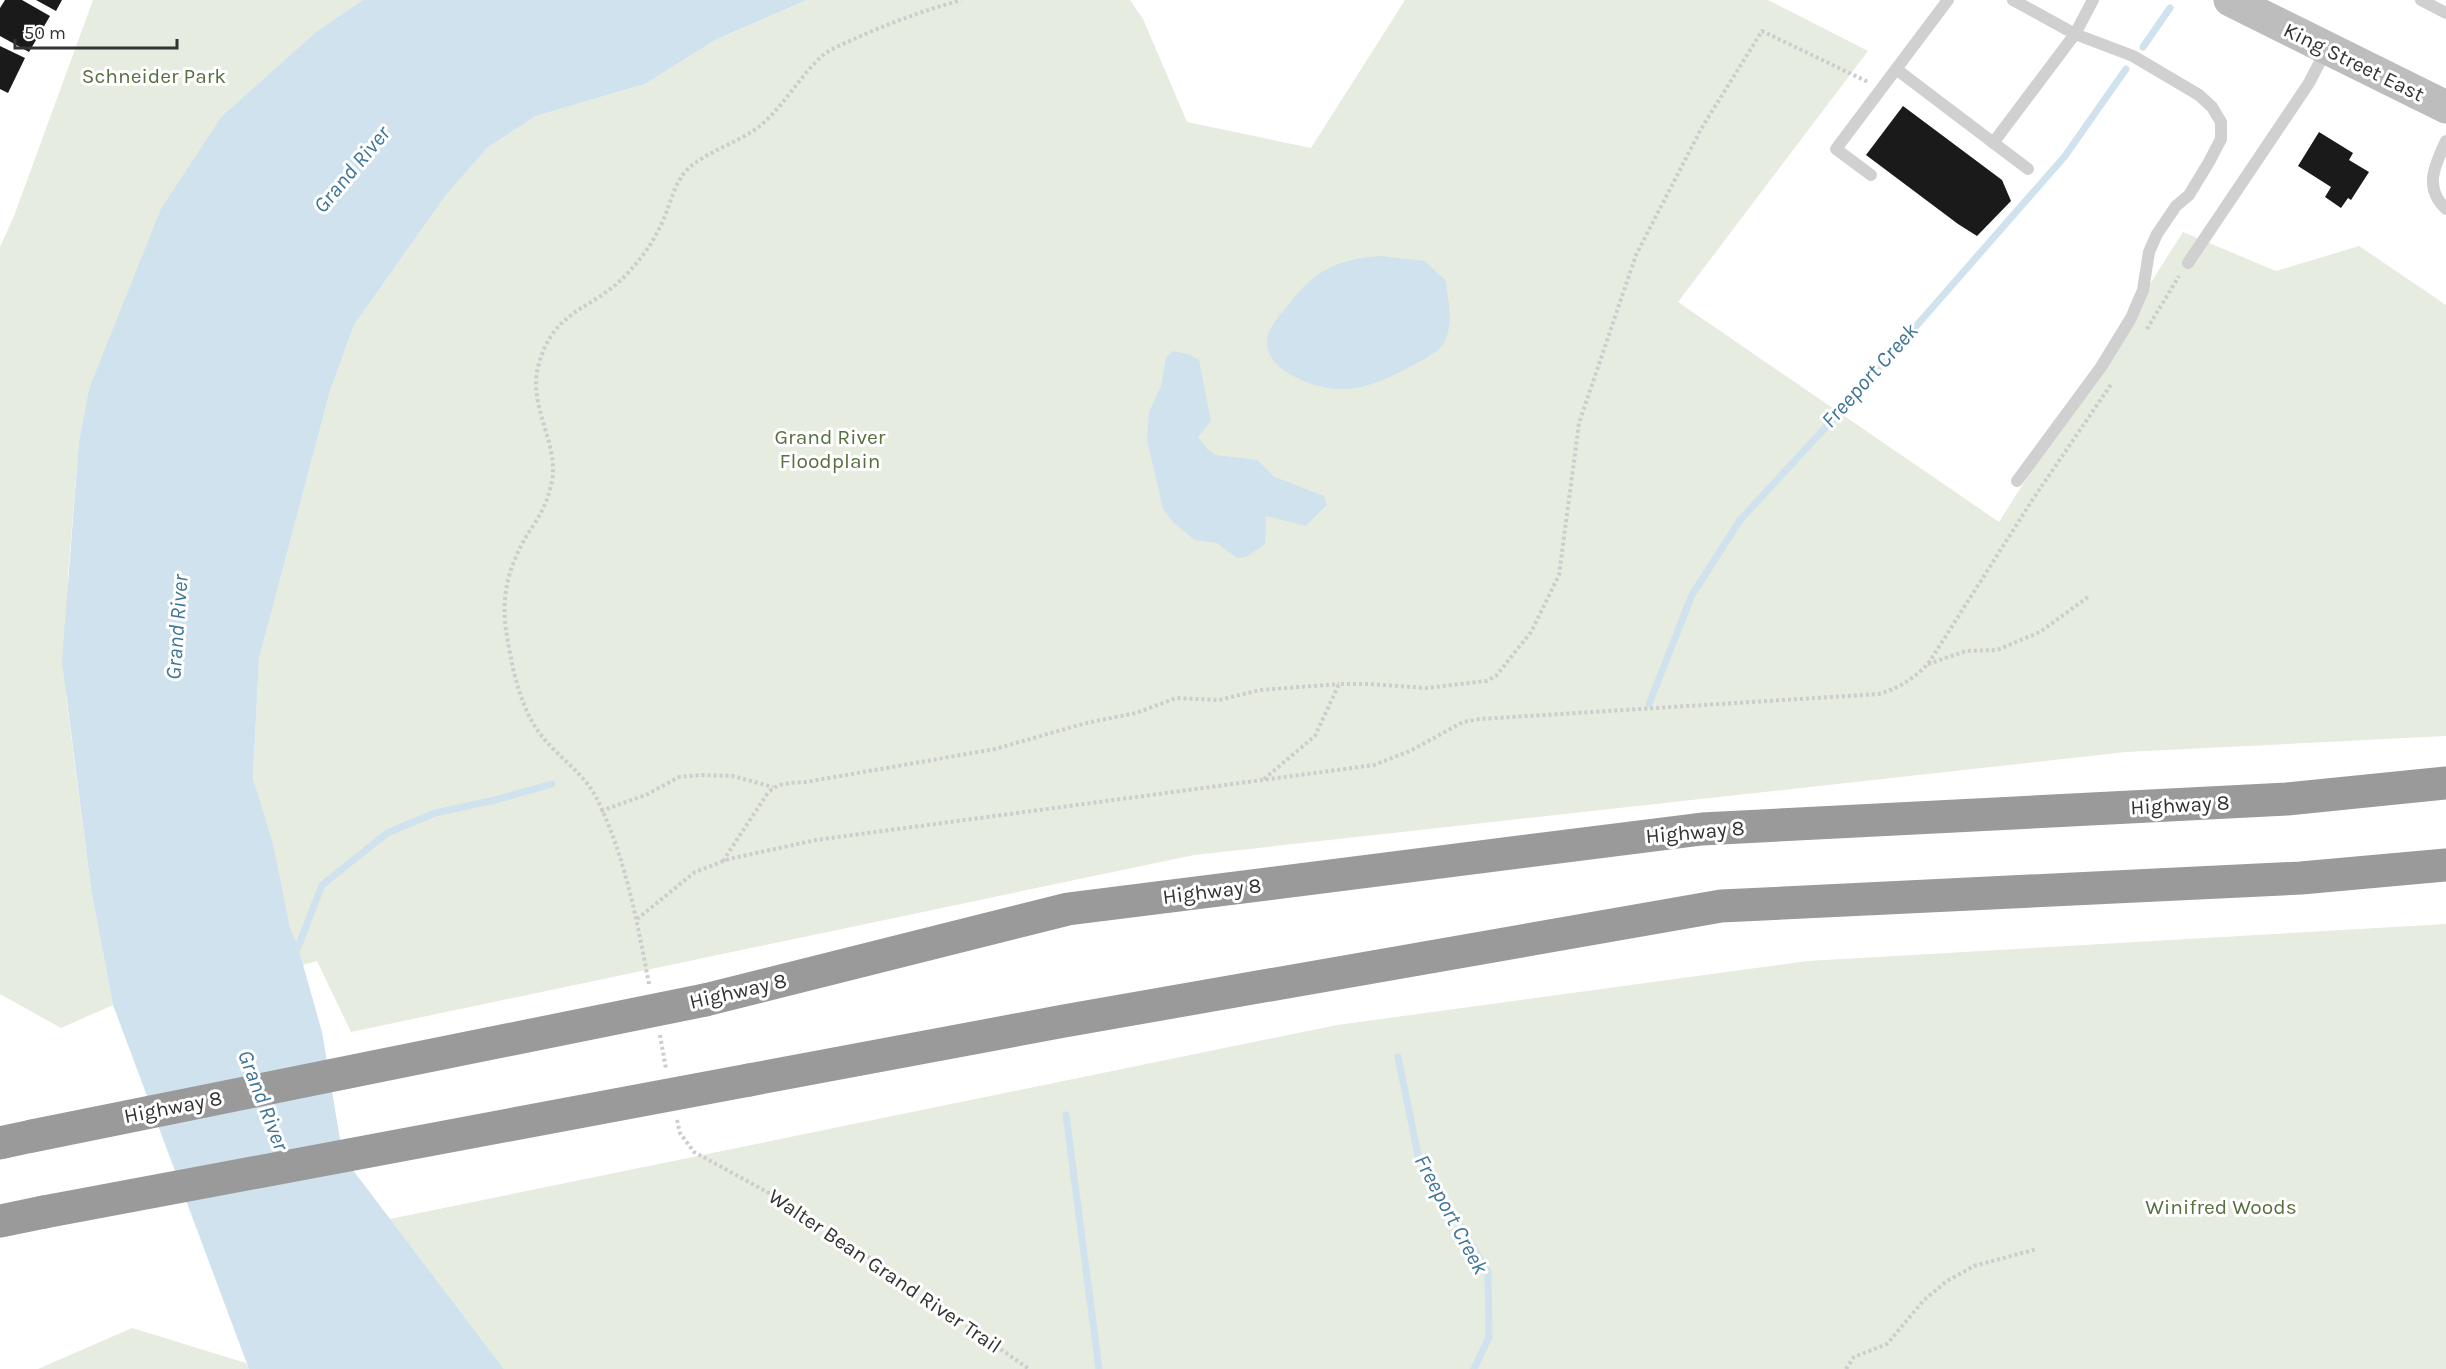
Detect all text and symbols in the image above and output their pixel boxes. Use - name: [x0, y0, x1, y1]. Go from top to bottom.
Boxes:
- scale bar: [15, 12, 177, 50]
- street label: King Street East: [2280, 18, 2428, 106]
- text: 50 m: [24, 22, 66, 44]
- park label: Schneider Park: [82, 64, 226, 88]
- water label: Grand River: [308, 120, 397, 218]
- water label: Freeport Creek: [1816, 317, 1924, 433]
- park label: Grand River Floodplain: [775, 425, 886, 473]
- water label: Grand River: [160, 572, 194, 681]
- street label: Highway 8: [2130, 790, 2230, 820]
- street label: Highway 8: [1645, 816, 1745, 848]
- street label: Highway 8: [1161, 873, 1263, 909]
- street label: Highway 8: [687, 968, 789, 1014]
- water label: Grand River: [232, 1046, 295, 1156]
- street label: Highway 8: [122, 1086, 224, 1128]
- water label: Freeport Creek: [1409, 1150, 1494, 1279]
- street label: Walter Bean Grand River Trail: [764, 1184, 1006, 1358]
- park label: Winifred Woods: [2145, 1195, 2297, 1219]

